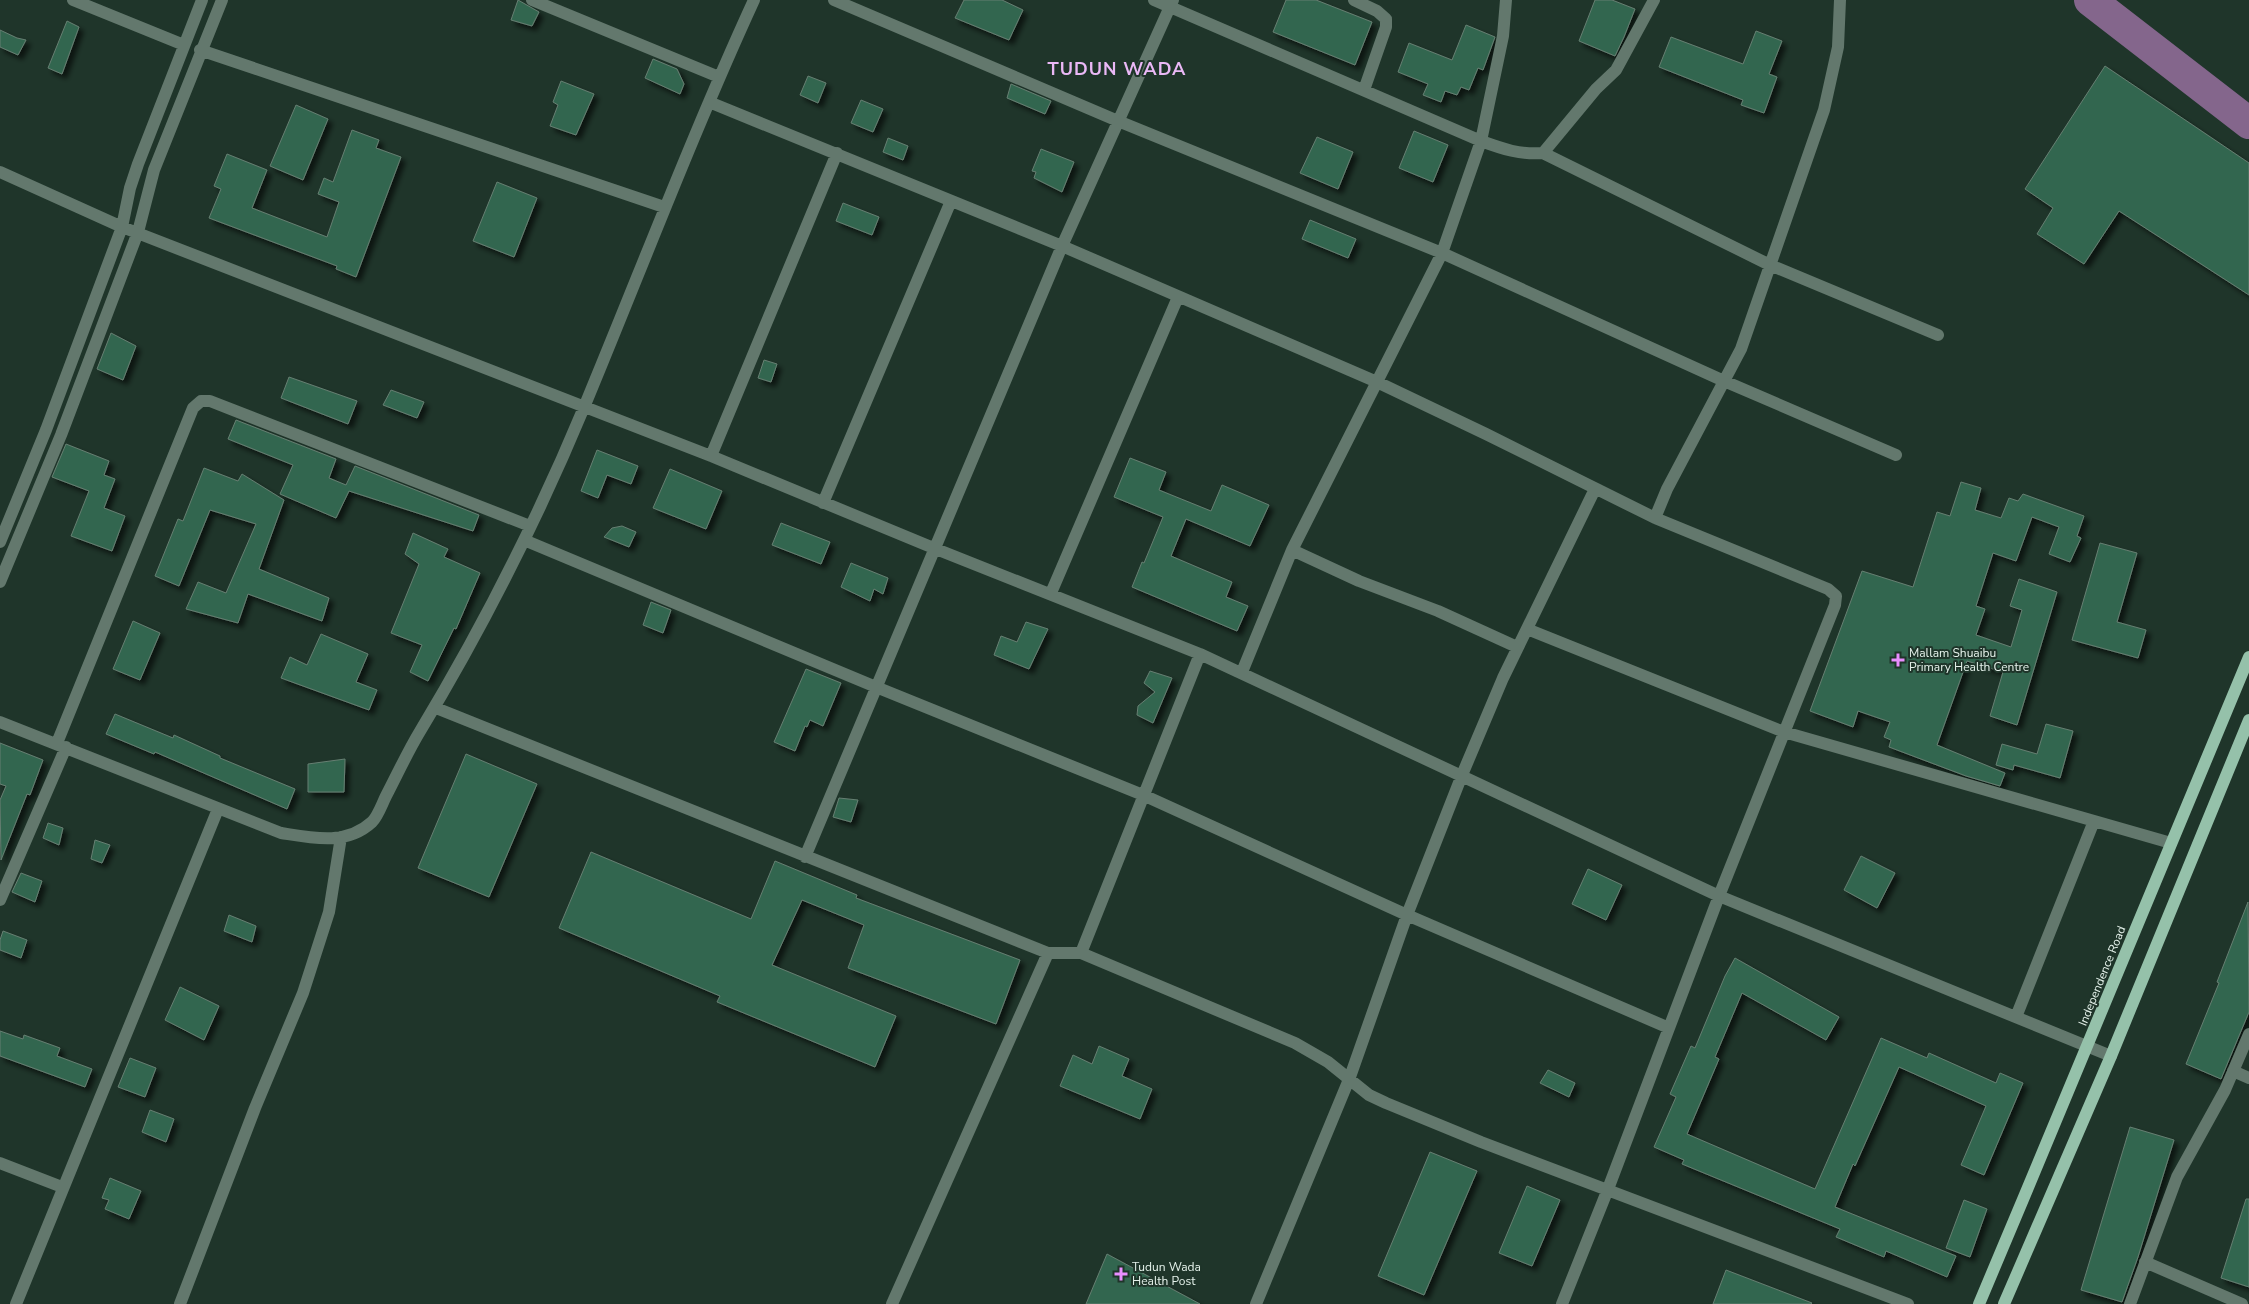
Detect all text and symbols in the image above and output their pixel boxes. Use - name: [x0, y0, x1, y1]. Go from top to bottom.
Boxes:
- district label: TUDUN WADA: [1048, 57, 1186, 81]
- place label: Mallam Shuaibu Primary Health Centre: [1909, 645, 2029, 675]
- marker: Mallam Shuaibu Primary Health Centre: [1891, 653, 1905, 667]
- street label: Independence Road: [2075, 924, 2129, 1028]
- place label: Tudun Wada Health Post: [1132, 1259, 1201, 1289]
- marker: Tudun Wada Health Post: [1114, 1267, 1128, 1281]

